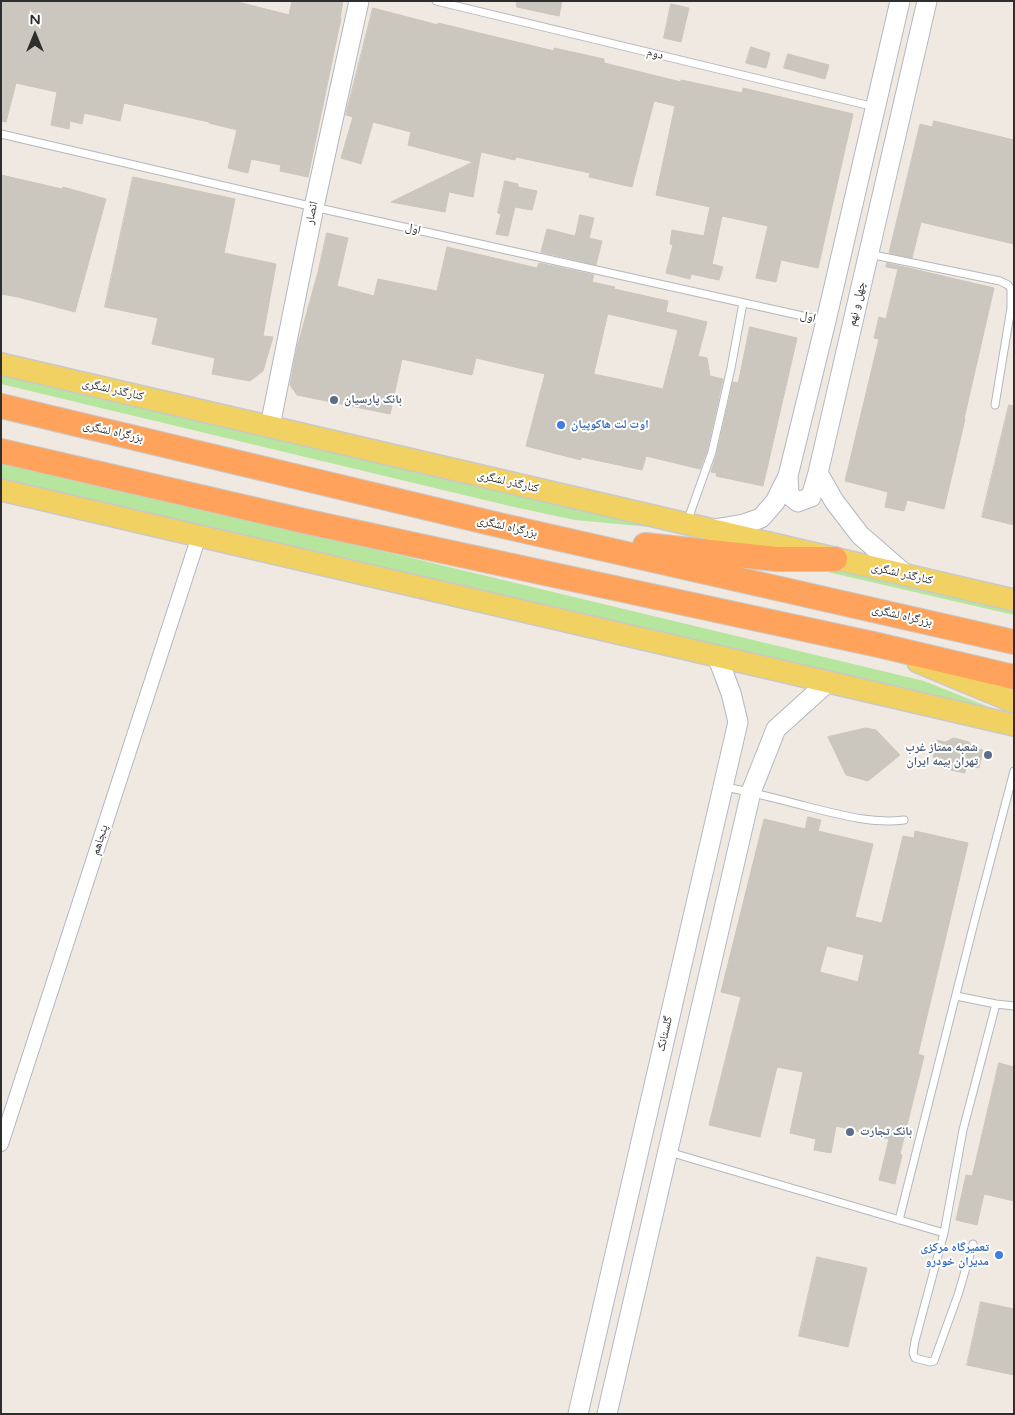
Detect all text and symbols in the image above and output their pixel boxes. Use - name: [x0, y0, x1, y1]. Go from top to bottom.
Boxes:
- north arrow: [10, 10, 60, 60]
- text: N: [29, 11, 41, 28]
- street label: دوم: [645, 45, 665, 63]
- street label: انصار: [303, 200, 321, 226]
- street label: اول: [404, 220, 422, 238]
- street label: چهل و نهم: [845, 280, 869, 328]
- street label: اول: [799, 308, 817, 326]
- street label: کنارگذر لشگری: [81, 376, 145, 404]
- place label: بانک پارسیان: [344, 393, 402, 407]
- marker: بانک پارسیان: [328, 394, 340, 406]
- street label: بزرگراه لشگری: [81, 418, 145, 446]
- place label: اوت لت هاکوپیان: [571, 418, 649, 432]
- marker: اوت لت هاکوپیان: [555, 419, 567, 431]
- street label: کنارگذر لشگری: [476, 468, 540, 496]
- street label: بزرگراه لشگری: [475, 513, 539, 541]
- street label: کنارگذر لشگری: [870, 560, 934, 588]
- street label: بزرگراه لشگری: [870, 602, 934, 630]
- place label: شعبه ممتاز غرب تهران بیمه ایران: [905, 741, 978, 769]
- marker: شعبه ممتاز غرب تهران بیمه ایران: [982, 749, 994, 761]
- street label: پنجاهم: [88, 823, 112, 857]
- street label: گلستانک: [654, 1015, 676, 1053]
- place label: بانک تجارت: [860, 1125, 912, 1139]
- marker: بانک تجارت: [844, 1126, 856, 1138]
- place label: تعمیرگاه مرکزی مدیران خودرو: [920, 1241, 989, 1269]
- marker: تعمیرگاه مرکزی مدیران خودرو: [993, 1249, 1005, 1261]

